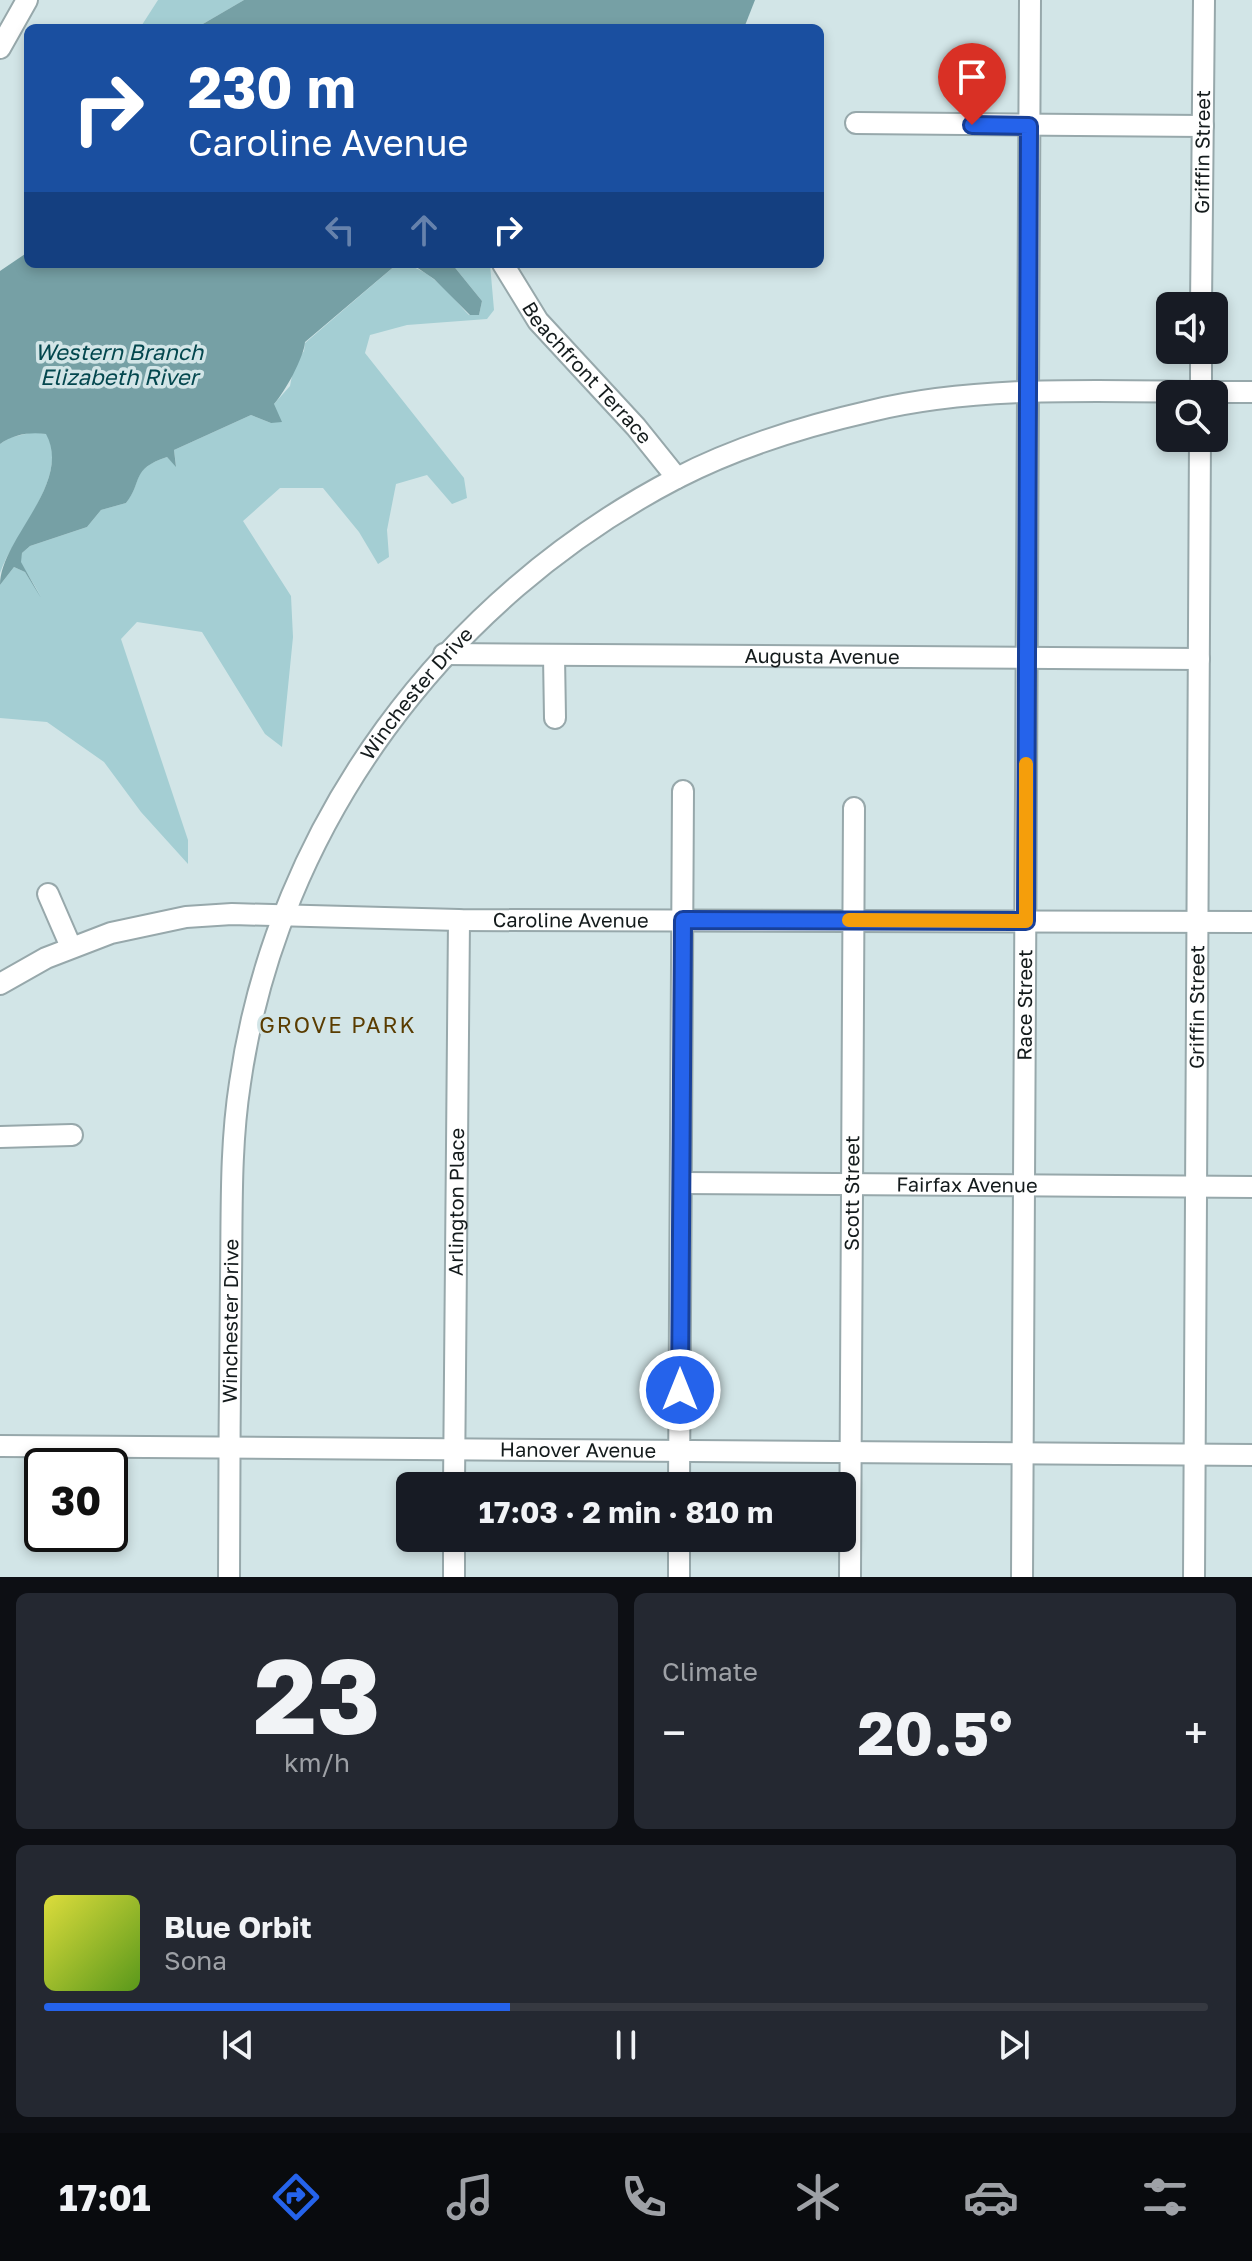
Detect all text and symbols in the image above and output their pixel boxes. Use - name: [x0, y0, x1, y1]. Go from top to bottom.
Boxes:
- pin: [938, 43, 1006, 125]
- text: 230 m: [188, 53, 356, 120]
- icon: arrive: [950, 55, 994, 99]
- icon: right: [56, 56, 160, 160]
- street label: Griffin Street: [1189, 90, 1214, 214]
- text: Caroline Avenue: [188, 121, 468, 164]
- icon: left: [318, 208, 362, 252]
- icon: ahead: [402, 208, 446, 252]
- icon: right: [486, 208, 530, 252]
- map controls: [1156, 292, 1228, 452]
- button: sound: [1156, 292, 1228, 364]
- street label: Beachfront Terrace: [518, 297, 658, 448]
- water label: Western Branch Elizabeth River: [35, 338, 205, 390]
- button: search: [1156, 380, 1228, 452]
- street label: Winchester Drive: [355, 622, 477, 764]
- street label: Augusta Avenue: [744, 643, 900, 668]
- street label: Caroline Avenue: [493, 907, 649, 931]
- street label: Griffin Street: [1184, 945, 1208, 1069]
- street label: Race Street: [1012, 949, 1036, 1061]
- district label: GROVE PARK: [259, 1011, 417, 1038]
- street label: Arlington Place: [443, 1128, 468, 1276]
- street label: Scott Street: [839, 1135, 863, 1251]
- street label: Fairfax Avenue: [896, 1172, 1038, 1196]
- street label: Winchester Drive: [217, 1239, 242, 1403]
- position arrow: [638, 1348, 722, 1432]
- street label: Hanover Avenue: [500, 1437, 656, 1462]
- speed limit sign: 30: [24, 1448, 128, 1552]
- text: 17:03 · 2 min · 810 m: [479, 1494, 773, 1530]
- text: 23: [254, 1632, 380, 1757]
- text: Climate: [662, 1656, 758, 1687]
- text: 20.5°: [858, 1696, 1012, 1768]
- text: −: [662, 1706, 686, 1759]
- text: +: [1184, 1706, 1208, 1759]
- text: km/h: [284, 1747, 350, 1778]
- text: Blue Orbit: [164, 1909, 312, 1945]
- text: Sona: [164, 1945, 227, 1976]
- icon: previous: [216, 2023, 260, 2067]
- icon: pause: [604, 2023, 648, 2067]
- icon: next: [992, 2023, 1036, 2067]
- icon: directions: [268, 2169, 324, 2225]
- icon: music: [442, 2169, 498, 2225]
- icon: phone: [616, 2169, 672, 2225]
- icon: climate: [790, 2169, 846, 2225]
- icon: car: [963, 2169, 1019, 2225]
- icon: filters: [1137, 2169, 1193, 2225]
- text: 17:01: [59, 2176, 151, 2219]

